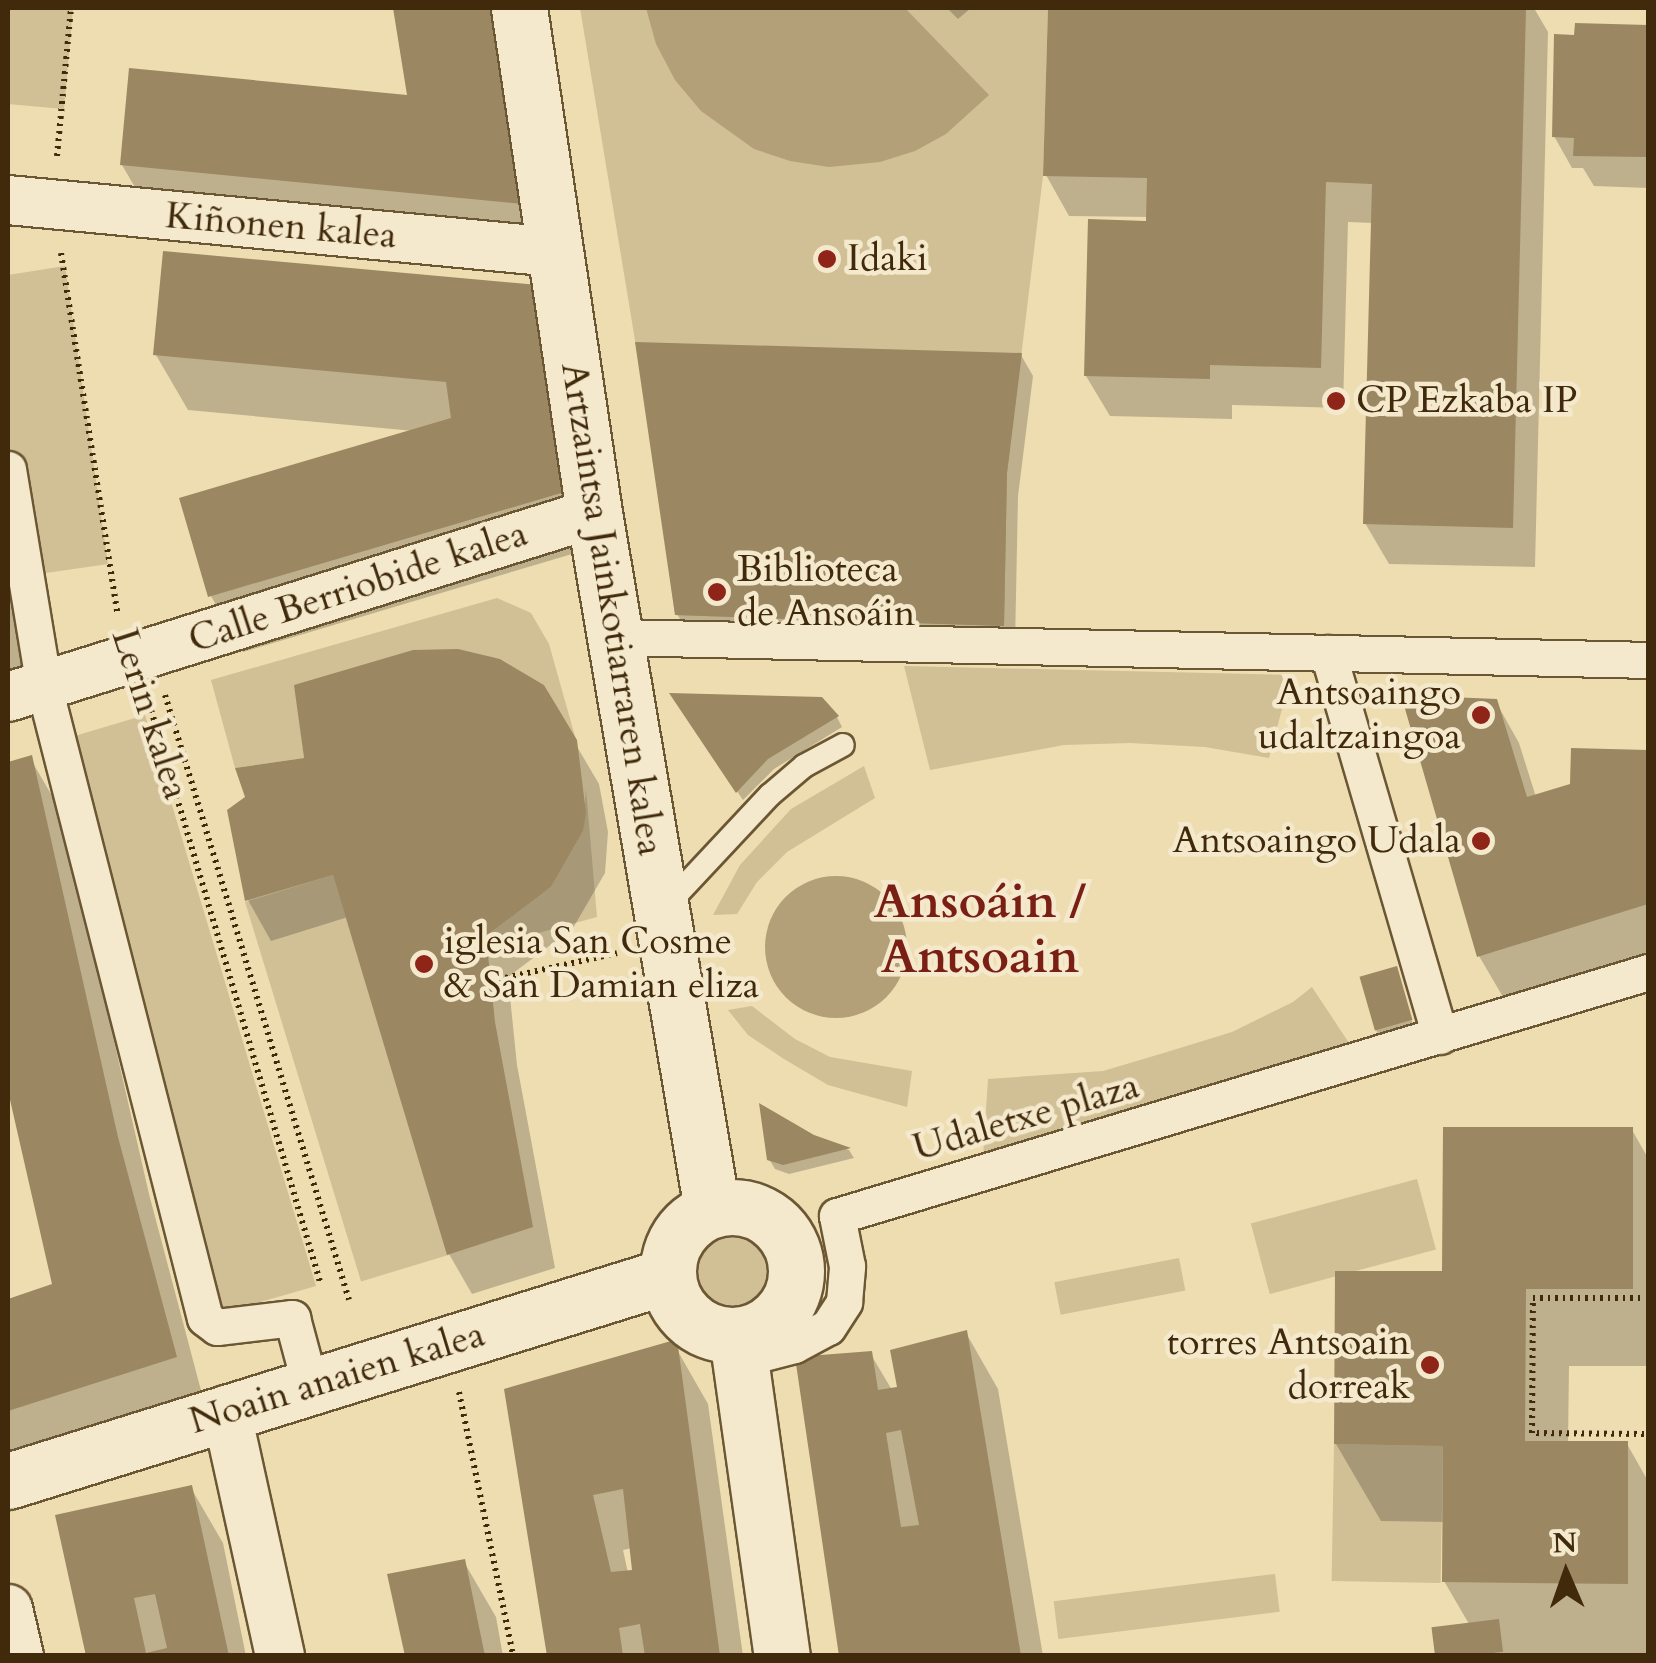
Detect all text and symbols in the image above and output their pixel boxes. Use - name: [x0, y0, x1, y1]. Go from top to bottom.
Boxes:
- street label: Kiñonen kalea: [164, 193, 398, 259]
- place label: Idaki: [847, 236, 928, 282]
- marker: Idaki: [816, 248, 838, 270]
- street label: Artzaintsa Jainkotiarraren kalea: [550, 359, 674, 859]
- place label: CP Ezkaba IP: [1356, 378, 1577, 424]
- marker: CP Ezkaba IP: [1325, 390, 1347, 412]
- street label: Calle Berriobide kalea: [183, 511, 533, 663]
- place label: Biblioteca de Ansoáin: [737, 547, 915, 636]
- marker: Biblioteca de Ansoáin: [706, 581, 728, 603]
- street label: Lerin kalea: [101, 623, 199, 805]
- place label: Antsoaingo udaltzaingoa: [1258, 670, 1461, 759]
- marker: Antsoaingo udaltzaingoa: [1470, 704, 1492, 726]
- place label: Antsoaingo Udala: [1173, 818, 1461, 864]
- marker: Antsoaingo Udala: [1470, 830, 1492, 852]
- district label: Ansoáin / Antsoain: [874, 872, 1086, 985]
- place label: iglesia San Cosme & San Damian eliza: [444, 919, 759, 1008]
- marker: iglesia San Cosme & San Damian eliza: [413, 953, 435, 975]
- street label: Udaletxe plaza: [908, 1063, 1144, 1171]
- street label: Noain anaien kalea: [184, 1311, 490, 1445]
- place label: torres Antsoain dorreak: [1167, 1320, 1410, 1410]
- marker: torres Antsoain dorreak: [1419, 1354, 1441, 1376]
- north arrow: [1516, 1523, 1616, 1623]
- text: N: [1552, 1524, 1578, 1562]

